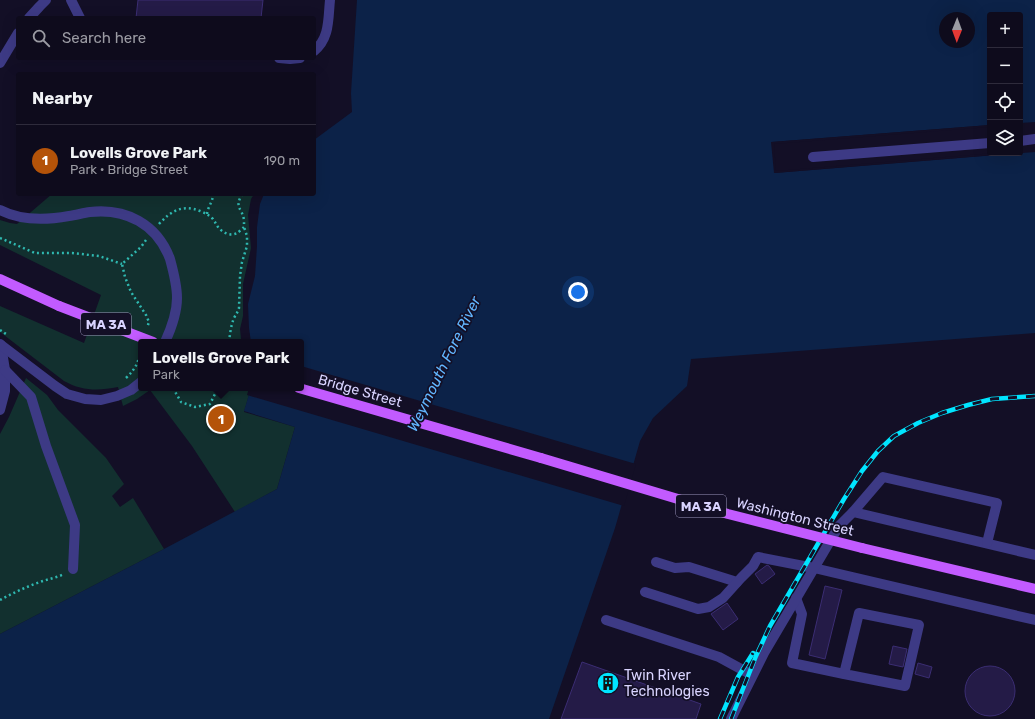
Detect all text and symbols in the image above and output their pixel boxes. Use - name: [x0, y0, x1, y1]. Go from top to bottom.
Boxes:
- north arrow: [939, 12, 975, 48]
- map controls: [987, 12, 1023, 156]
- button: +: [987, 12, 1023, 48]
- search box: [16, 16, 316, 60]
- icon: search: [30, 27, 52, 49]
- text: Search here: [62, 29, 146, 47]
- button: −: [987, 48, 1023, 84]
- button: locate: [987, 84, 1023, 120]
- text: Nearby: [32, 88, 93, 108]
- button: layers: [987, 120, 1023, 156]
- text: Lovells Grove Park: [70, 144, 207, 162]
- text: 1: [42, 153, 48, 168]
- text: 190 m: [264, 153, 300, 168]
- text: Park · Bridge Street: [70, 162, 188, 177]
- your location: [568, 282, 588, 302]
- water label: Weymouth Fore River: [403, 292, 485, 435]
- road number: MA 3A: [81, 313, 131, 335]
- popup: [138, 339, 304, 391]
- text: Lovells Grove Park: [153, 349, 289, 367]
- text: Park: [153, 367, 180, 382]
- street label: Bridge Street: [316, 371, 404, 411]
- pin: 1: [208, 404, 234, 434]
- street label: Washington Street: [735, 494, 856, 540]
- road number: MA 3A: [676, 495, 726, 517]
- place label: Twin River Technologies: [624, 667, 710, 700]
- building icon: Twin River Technologies: [595, 670, 621, 696]

